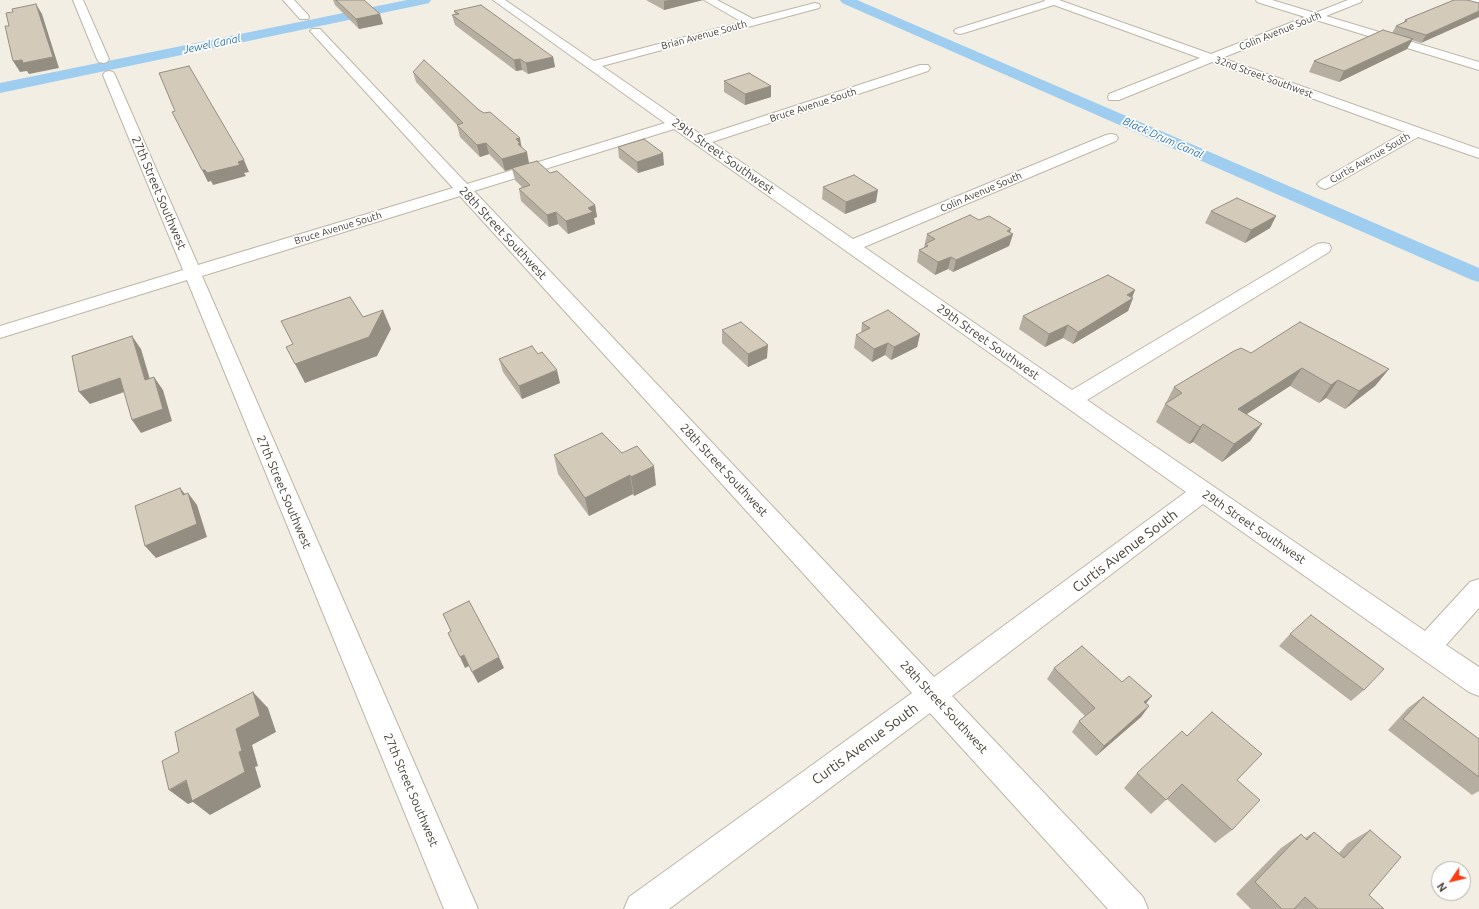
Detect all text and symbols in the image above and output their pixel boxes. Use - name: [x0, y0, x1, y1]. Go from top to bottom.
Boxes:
- street label: Colin Avenue South: [1237, 9, 1323, 53]
- street label: Brian Avenue South: [660, 18, 748, 52]
- water label: Jewel Canal: [182, 31, 242, 57]
- street label: 32nd Street Southwest: [1213, 54, 1315, 100]
- street label: Bruce Avenue South: [768, 85, 858, 125]
- water label: Black Drum Canal: [1121, 114, 1205, 162]
- street label: 29th Street Southwest: [669, 115, 777, 197]
- street label: Curtis Avenue South: [1328, 130, 1412, 186]
- street label: 27th Street Southwest: [129, 134, 189, 252]
- street label: Colin Avenue South: [938, 169, 1024, 215]
- street label: 28th Street Southwest: [456, 184, 550, 282]
- street label: Bruce Avenue South: [293, 209, 383, 247]
- street label: 29th Street Southwest: [934, 301, 1042, 383]
- street label: 28th Street Southwest: [677, 421, 771, 519]
- street label: 27th Street Southwest: [254, 433, 314, 551]
- street label: 29th Street Southwest: [1200, 487, 1308, 567]
- street label: Curtis Avenue South: [1069, 506, 1181, 596]
- street label: 28th Street Southwest: [897, 658, 991, 756]
- street label: Curtis Avenue South: [809, 700, 921, 788]
- street label: 27th Street Southwest: [381, 731, 441, 849]
- north arrow: [1431, 861, 1471, 901]
- text: N: [1435, 881, 1449, 894]

